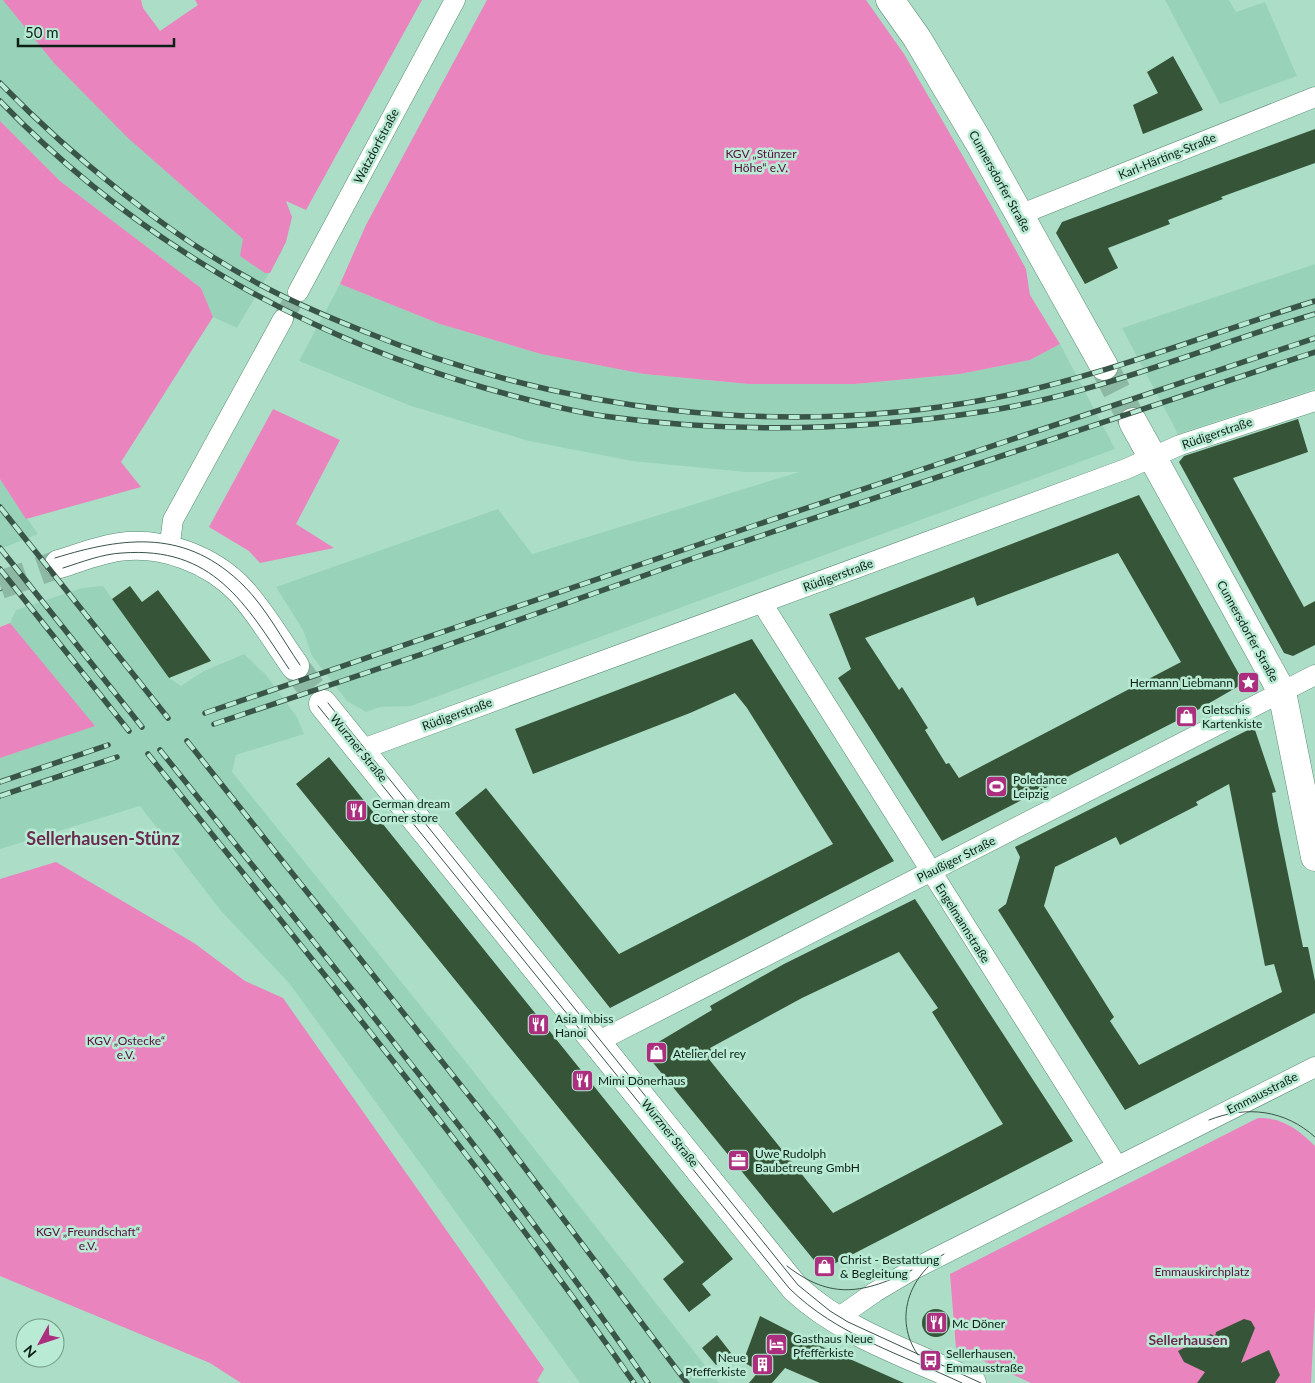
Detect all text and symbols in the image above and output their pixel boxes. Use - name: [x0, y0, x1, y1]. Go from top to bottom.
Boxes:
- scale bar: [18, 15, 174, 47]
- text: 50 m: [25, 23, 59, 41]
- street label: Watzdorfstraße: [350, 106, 402, 186]
- street label: Cunnersdorfer Straße: [966, 128, 1034, 234]
- street label: Karl-Härting-Straße: [1116, 130, 1218, 182]
- park label: KGV „Stünzer Höhe“ e.V.: [725, 146, 797, 175]
- street label: Rüdigerstraße: [1180, 414, 1254, 452]
- street label: Rüdigerstraße: [801, 555, 875, 595]
- street label: Cunnersdorfer Straße: [1214, 578, 1282, 684]
- place icon: Hermann Liebmann: [1237, 670, 1261, 694]
- place label: Hermann Liebmann: [1130, 675, 1233, 690]
- street label: Rüdigerstraße: [420, 694, 494, 734]
- place label: Gletschis Kartenkiste: [1202, 702, 1262, 731]
- shop icon: Gletschis Kartenkiste: [1174, 704, 1198, 728]
- street label: Wurzner Straße: [327, 711, 391, 785]
- place label: Poledance Leipzig: [1013, 772, 1067, 801]
- sports icon: Poledance Leipzig: [985, 774, 1009, 798]
- place label: German dream Corner store: [372, 796, 450, 825]
- restaurant icon: German dream Corner store: [344, 798, 368, 822]
- district label: Sellerhausen-Stünz: [26, 827, 180, 849]
- street label: Plaußiger Straße: [914, 833, 998, 885]
- street label: Engelmannstraße: [933, 880, 993, 966]
- place label: Asia Imbiss Hanoi: [555, 1011, 613, 1040]
- restaurant icon: Asia Imbiss Hanoi: [527, 1013, 551, 1037]
- park label: KGV „Ostecke“ e.V.: [87, 1033, 165, 1062]
- shop icon: Atelier del rey: [645, 1041, 669, 1065]
- place label: Atelier del rey: [673, 1046, 747, 1061]
- restaurant icon: Mimi Dönerhaus: [570, 1068, 594, 1092]
- street label: Emmausstraße: [1224, 1069, 1300, 1117]
- place label: Mimi Dönerhaus: [598, 1073, 686, 1088]
- street label: Wurzner Straße: [638, 1096, 702, 1170]
- place label: Uwe Rudolph Baubetreung GmbH: [755, 1146, 860, 1175]
- office icon: Uwe Rudolph Baubetreung GmbH: [727, 1148, 751, 1172]
- park label: KGV „Freundschaft“ e.V.: [36, 1224, 140, 1253]
- place label: Christ - Bestattung & Begleitung: [840, 1252, 939, 1281]
- shop icon: Christ - Bestattung & Begleitung: [812, 1254, 836, 1278]
- park label: Emmauskirchplatz: [1154, 1264, 1250, 1279]
- restaurant icon: Mc Döner: [924, 1311, 948, 1335]
- place label: Mc Döner: [952, 1316, 1006, 1331]
- north arrow: [15, 1318, 65, 1368]
- place label: Gasthaus Neue Pfefferkiste: [793, 1331, 873, 1360]
- district label: Sellerhausen: [1148, 1331, 1228, 1348]
- hotel icon: Gasthaus Neue Pfefferkiste: [765, 1333, 789, 1357]
- text: N: [20, 1342, 40, 1361]
- place label: Sellerhausen, Emmausstraße: [946, 1346, 1023, 1375]
- bus stop icon: Sellerhausen, Emmausstraße: [918, 1348, 942, 1372]
- place label: Neue Pfefferkiste: [685, 1350, 746, 1379]
- building icon: Neue Pfefferkiste: [750, 1352, 774, 1376]

